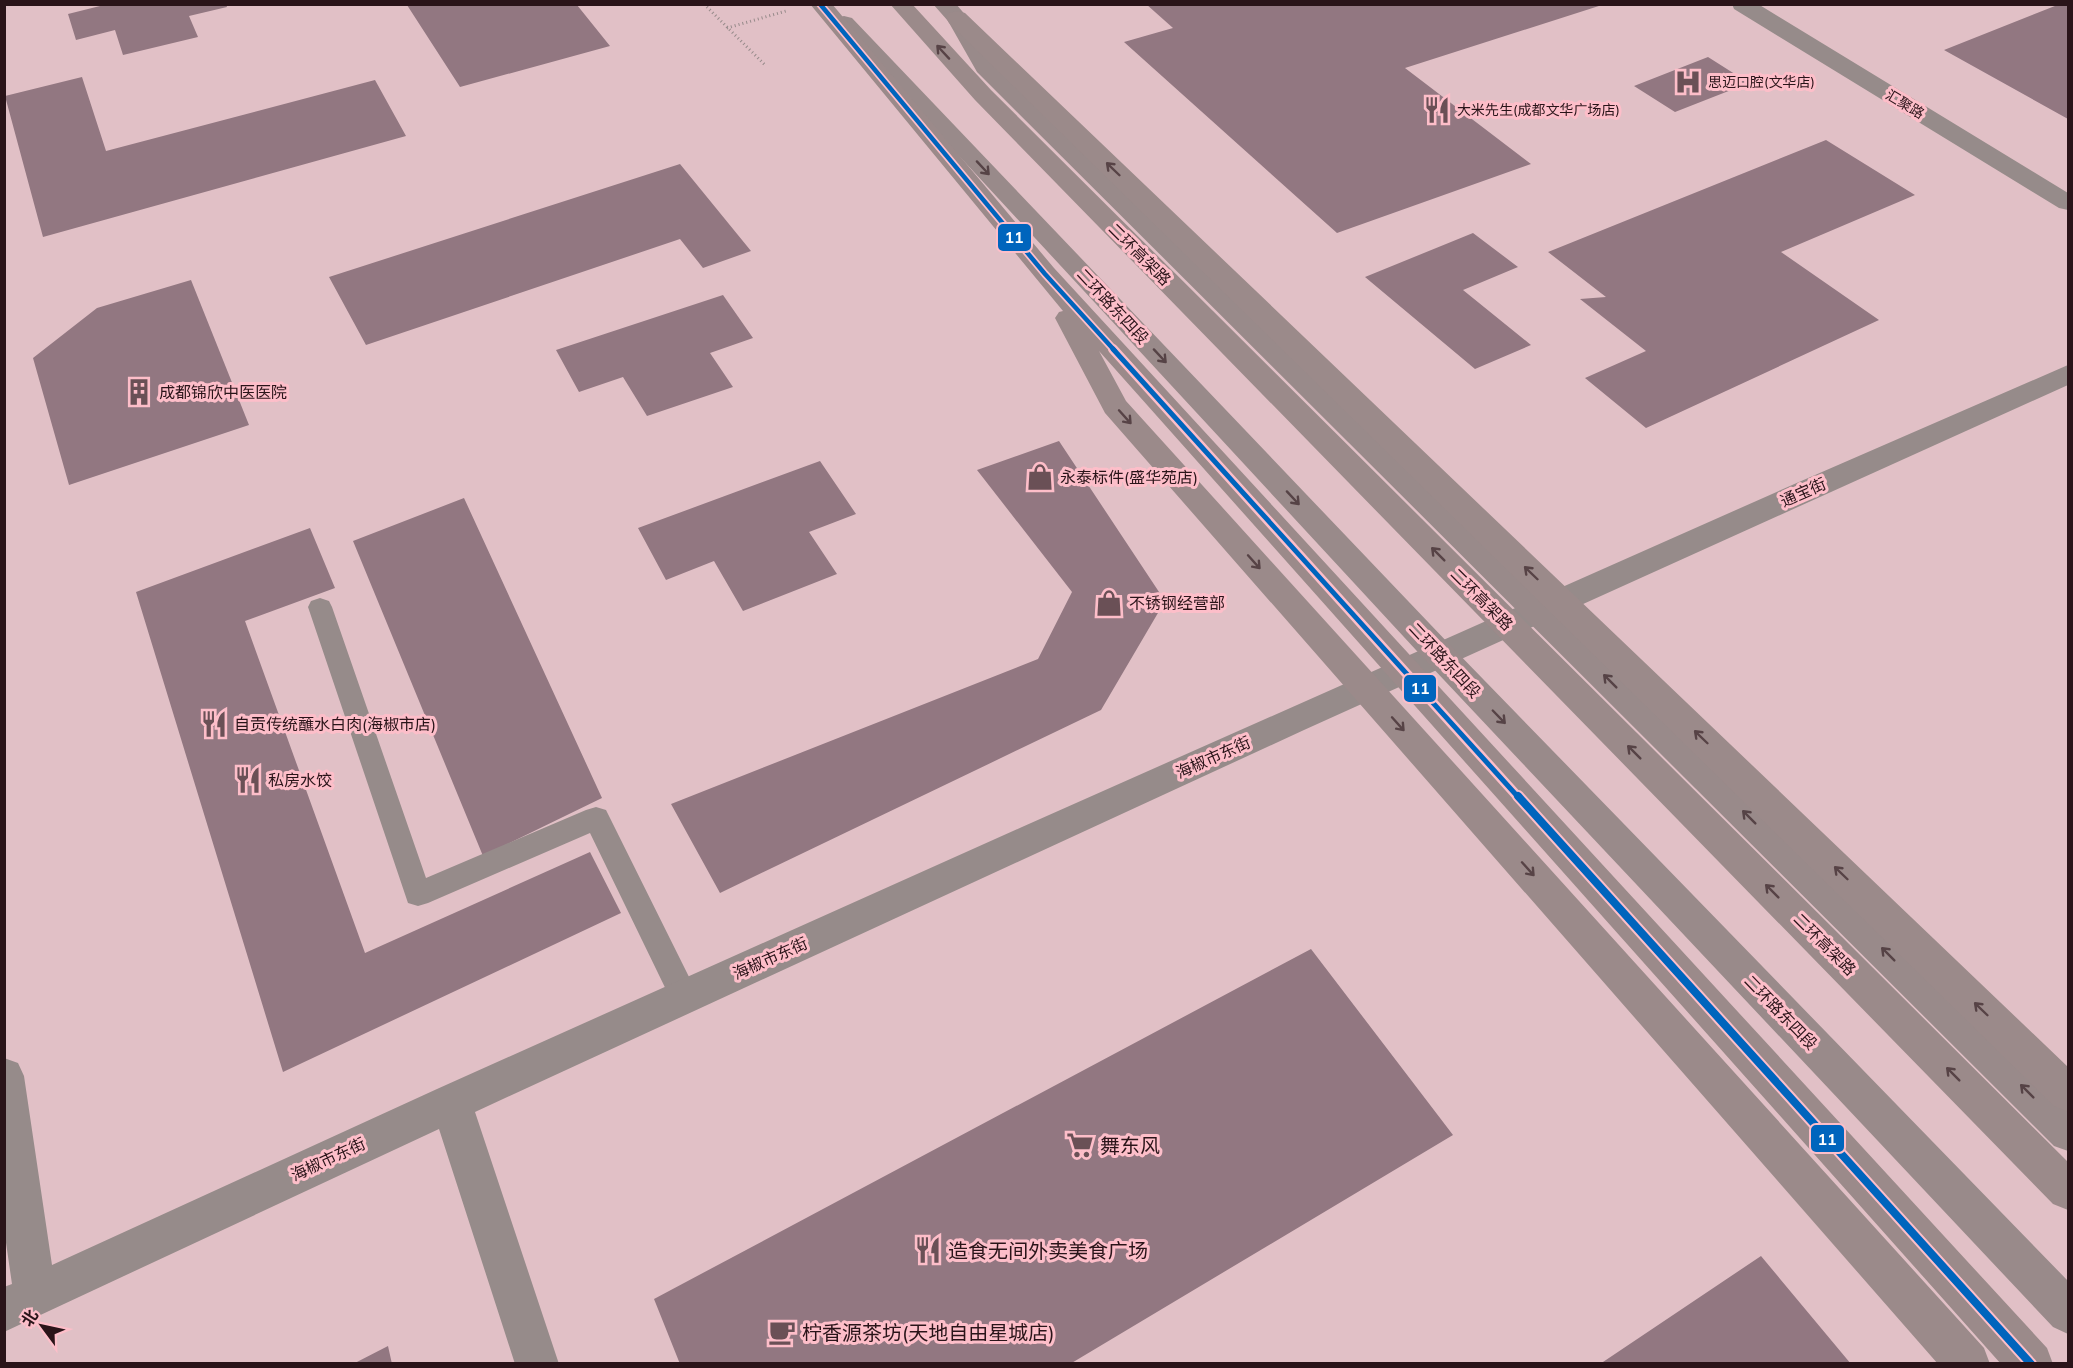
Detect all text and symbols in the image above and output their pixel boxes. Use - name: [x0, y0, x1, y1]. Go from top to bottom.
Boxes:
- one-way arrow: [936, 44, 950, 59]
- hospital icon: 思迈口腔(文华店): [1673, 67, 1703, 97]
- place label: 思迈口腔(文华店): [1708, 73, 1815, 91]
- street label: 汇聚路: [1882, 85, 1928, 123]
- restaurant icon: 大米先生(成都文华广场店): [1422, 95, 1452, 125]
- place label: 大米先生(成都文华广场店): [1457, 101, 1620, 119]
- one-way arrow: [976, 160, 990, 175]
- one-way arrow: [1106, 162, 1121, 176]
- street label: 二环高架路: [1105, 219, 1175, 289]
- line badge: 11: [997, 223, 1032, 252]
- text: 11: [1004, 227, 1024, 247]
- street label: 二环路东四段: [1073, 264, 1153, 348]
- one-way arrow: [1152, 348, 1166, 363]
- building icon: 成都锦欣中医医院: [124, 377, 154, 407]
- place label: 成都锦欣中医医院: [159, 382, 287, 402]
- one-way arrow: [1118, 409, 1132, 424]
- shop icon: 永泰标件(盛华苑店): [1025, 462, 1055, 492]
- place label: 永泰标件(盛华苑店): [1060, 467, 1198, 487]
- street label: 通宝街: [1777, 473, 1829, 511]
- one-way arrow: [1286, 491, 1300, 506]
- one-way arrow: [1430, 547, 1445, 562]
- one-way arrow: [1247, 554, 1261, 569]
- street label: 二环高架路: [1447, 564, 1517, 634]
- one-way arrow: [1523, 565, 1538, 580]
- shop icon: 不锈钢经营部: [1094, 588, 1124, 618]
- place label: 不锈钢经营部: [1129, 593, 1225, 613]
- street label: 二环路东四段: [1405, 618, 1485, 702]
- one-way arrow: [1602, 673, 1617, 688]
- line badge: 11: [1403, 674, 1437, 703]
- text: 11: [1410, 678, 1430, 698]
- restaurant icon: 自贡传统蘸水白肉(海椒市店): [199, 709, 229, 739]
- one-way arrow: [1491, 709, 1506, 724]
- place label: 自贡传统蘸水白肉(海椒市店): [234, 714, 436, 734]
- one-way arrow: [1391, 716, 1405, 731]
- one-way arrow: [1693, 730, 1708, 745]
- street label: 海椒市东街: [1172, 732, 1254, 782]
- one-way arrow: [1627, 745, 1642, 760]
- restaurant icon: 私房水饺: [233, 765, 263, 795]
- place label: 私房水饺: [268, 770, 332, 790]
- one-way arrow: [1741, 810, 1756, 825]
- one-way arrow: [1521, 861, 1535, 876]
- one-way arrow: [1834, 866, 1849, 880]
- one-way arrow: [1764, 883, 1779, 898]
- street label: 二环高架路: [1790, 909, 1860, 979]
- street label: 海椒市东街: [729, 933, 811, 983]
- one-way arrow: [1880, 947, 1895, 961]
- street label: 二环路东四段: [1740, 971, 1822, 1053]
- one-way arrow: [1974, 1001, 1989, 1016]
- one-way arrow: [1946, 1066, 1961, 1081]
- one-way arrow: [2019, 1083, 2034, 1098]
- line badge: 11: [1810, 1124, 1845, 1153]
- text: 11: [1817, 1129, 1837, 1149]
- supermarket icon: 舞东风: [1065, 1130, 1095, 1160]
- street label: 海椒市东街: [288, 1133, 368, 1185]
- place label: 舞东风: [1100, 1133, 1160, 1158]
- restaurant icon: 造食无间外卖美食广场: [913, 1235, 943, 1265]
- place label: 造食无间外卖美食广场: [948, 1238, 1148, 1263]
- north arrow: [12, 1296, 72, 1356]
- text: 北: [17, 1306, 42, 1330]
- cafe icon: 柠香源茶坊(天地自由星城店): [767, 1317, 797, 1347]
- place label: 柠香源茶坊(天地自由星城店): [802, 1320, 1055, 1345]

